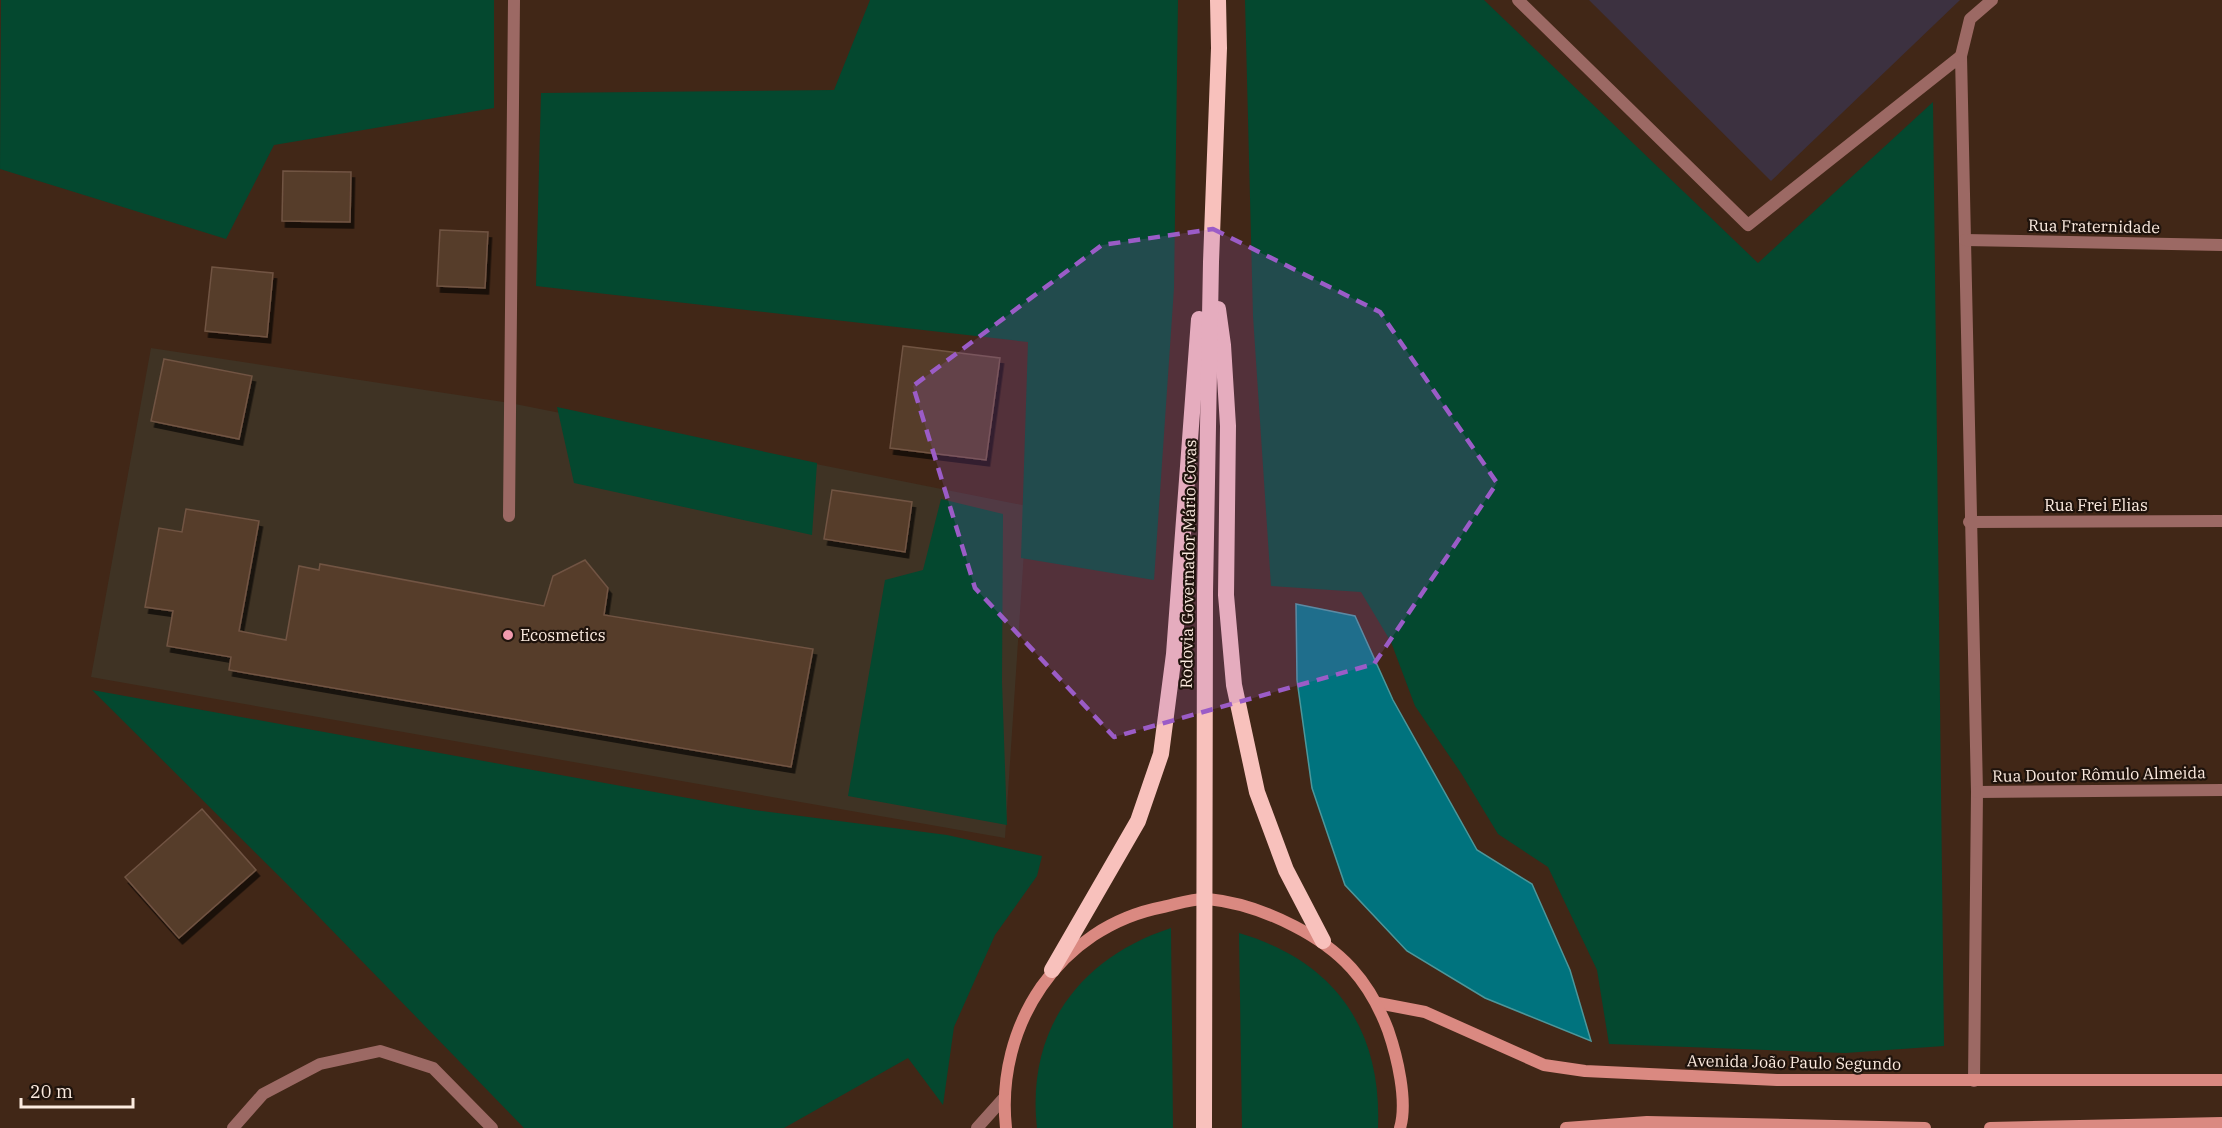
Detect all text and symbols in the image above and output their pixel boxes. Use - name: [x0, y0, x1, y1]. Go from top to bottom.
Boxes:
- street label: Rua Fraternidade: [2028, 215, 2160, 237]
- street label: Rodovia Governador Mário Covas: [1176, 439, 1200, 689]
- street label: Rua Frei Elias: [2044, 495, 2148, 515]
- place label: Ecosmetics: [520, 625, 606, 645]
- marker: Ecosmetics: [501, 628, 515, 642]
- street label: Rua Doutor Rômulo Almeida: [1992, 762, 2206, 786]
- street label: Avenida João Paulo Segundo: [1687, 1050, 1901, 1074]
- scale bar: [21, 1071, 134, 1109]
- text: 20 m: [30, 1080, 73, 1103]

